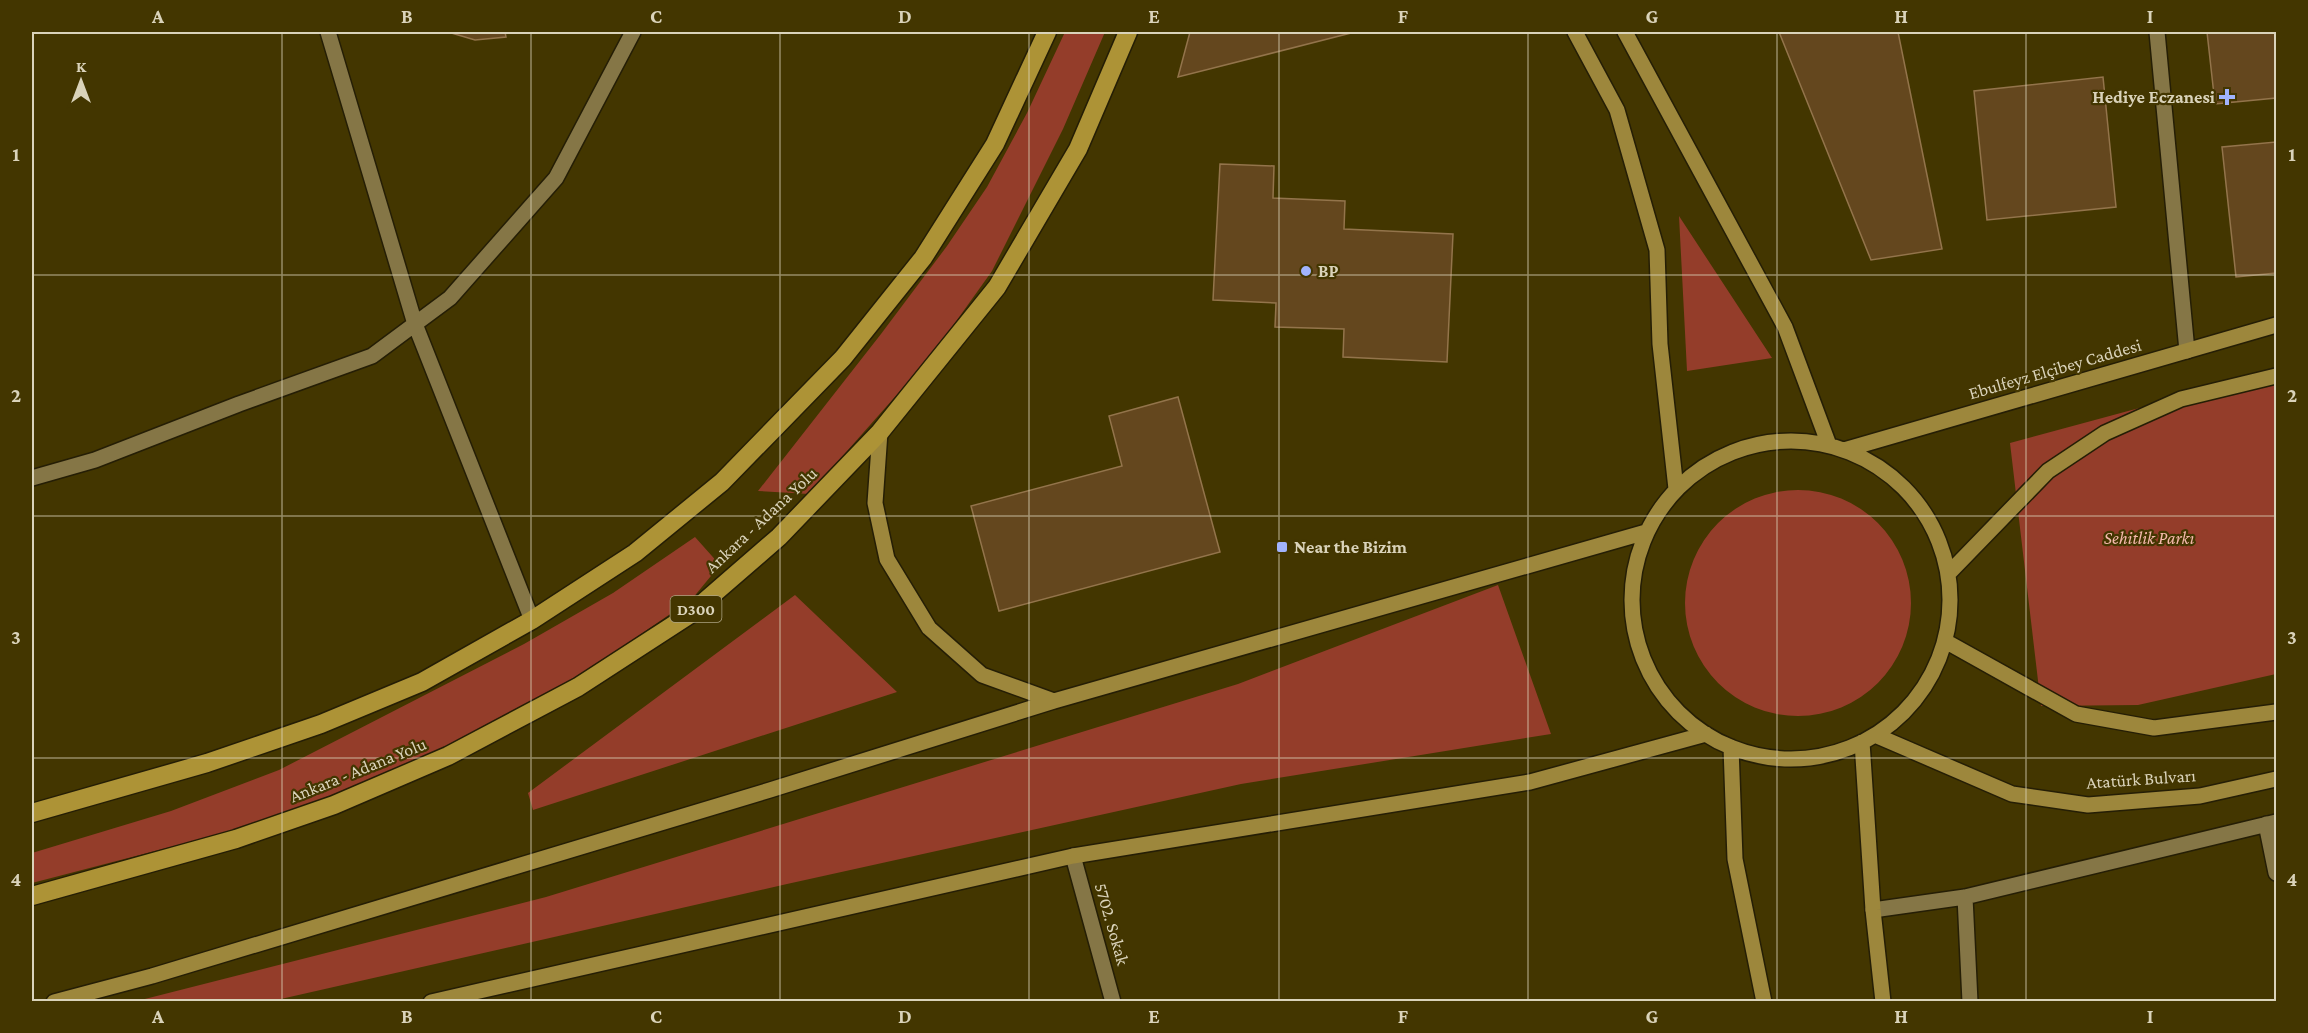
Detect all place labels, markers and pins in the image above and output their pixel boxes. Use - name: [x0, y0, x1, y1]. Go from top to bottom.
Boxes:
- place label: Hediye Eczanesi: [2092, 87, 2216, 107]
- marker: Hediye Eczanesi: [2220, 90, 2234, 104]
- place label: BP: [1318, 261, 1339, 281]
- marker: BP: [1299, 264, 1313, 278]
- place label: Near the Bizim: [1294, 537, 1408, 557]
- marker: Near the Bizim: [1275, 540, 1289, 554]

